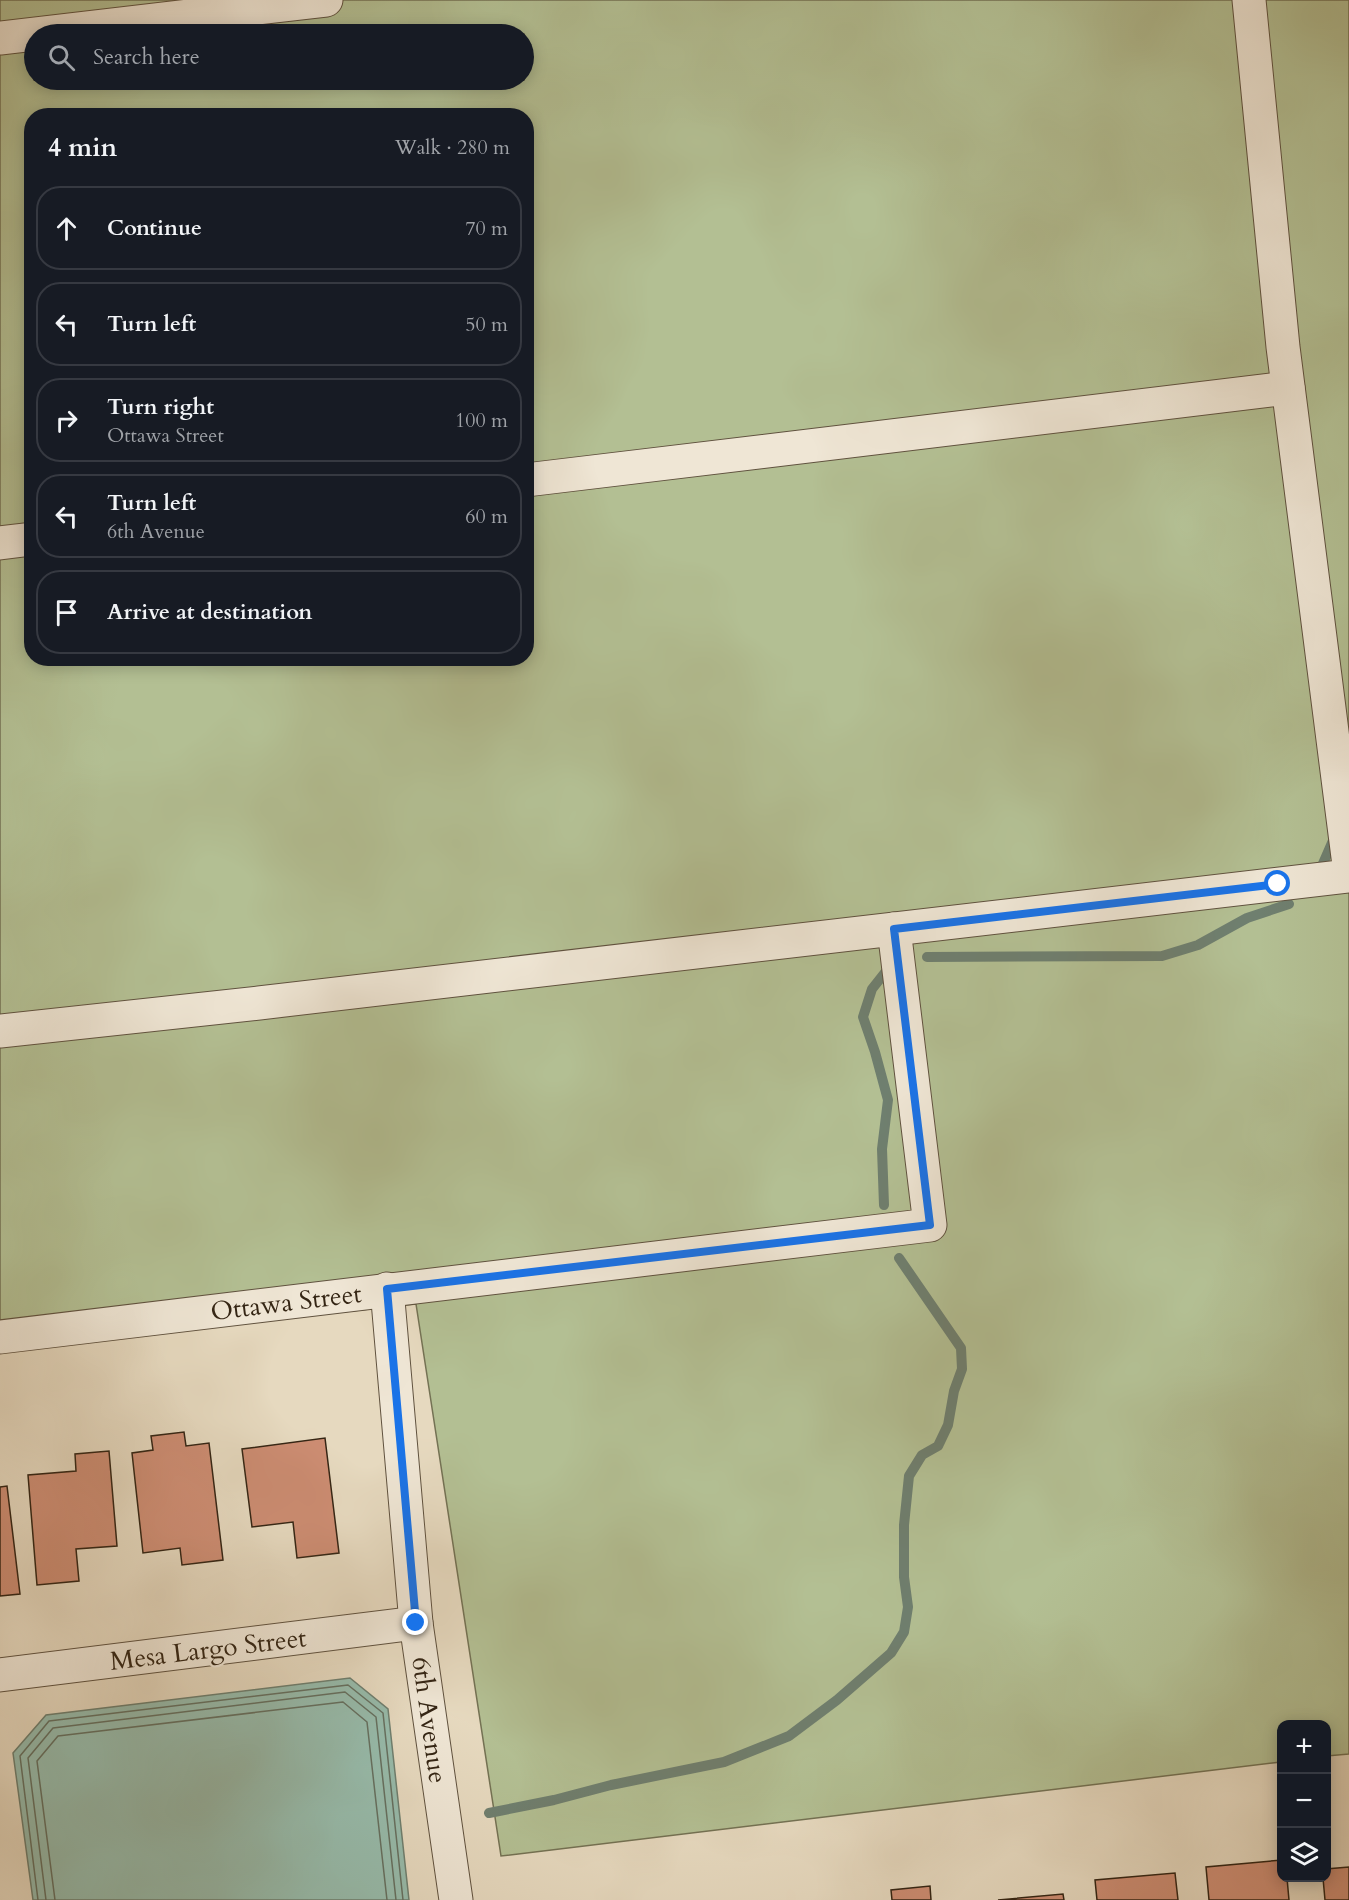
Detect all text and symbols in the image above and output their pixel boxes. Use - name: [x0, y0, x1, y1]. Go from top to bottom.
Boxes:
- search box: [24, 24, 534, 90]
- icon: search: [45, 41, 78, 74]
- text: Search here: [93, 42, 200, 72]
- text: 4 min: [48, 130, 117, 165]
- text: Walk · 280 m: [395, 134, 510, 161]
- icon: ahead: [50, 212, 83, 245]
- text: Continue: [107, 213, 202, 243]
- text: 70 m: [465, 215, 508, 242]
- icon: left: [50, 308, 83, 341]
- text: Turn left: [107, 309, 196, 339]
- text: 50 m: [465, 311, 508, 338]
- text: Turn right: [107, 392, 214, 422]
- icon: right: [50, 404, 83, 437]
- text: 100 m: [455, 407, 508, 434]
- text: Ottawa Street: [107, 422, 224, 449]
- text: Turn left: [107, 488, 196, 518]
- icon: left: [50, 500, 83, 533]
- text: 60 m: [465, 503, 508, 530]
- text: 6th Avenue: [107, 518, 205, 545]
- icon: arrive: [50, 596, 83, 629]
- text: Arrive at destination: [107, 597, 312, 627]
- route start: [1264, 870, 1290, 896]
- street label: Ottawa Street: [209, 1276, 364, 1329]
- route end: [402, 1609, 428, 1635]
- street label: Mesa Largo Street: [108, 1620, 308, 1679]
- street label: 6th Avenue: [403, 1655, 456, 1785]
- map controls: [1277, 1720, 1331, 1882]
- button: +: [1277, 1720, 1331, 1774]
- button: −: [1277, 1774, 1331, 1828]
- button: layers: [1277, 1828, 1331, 1882]

